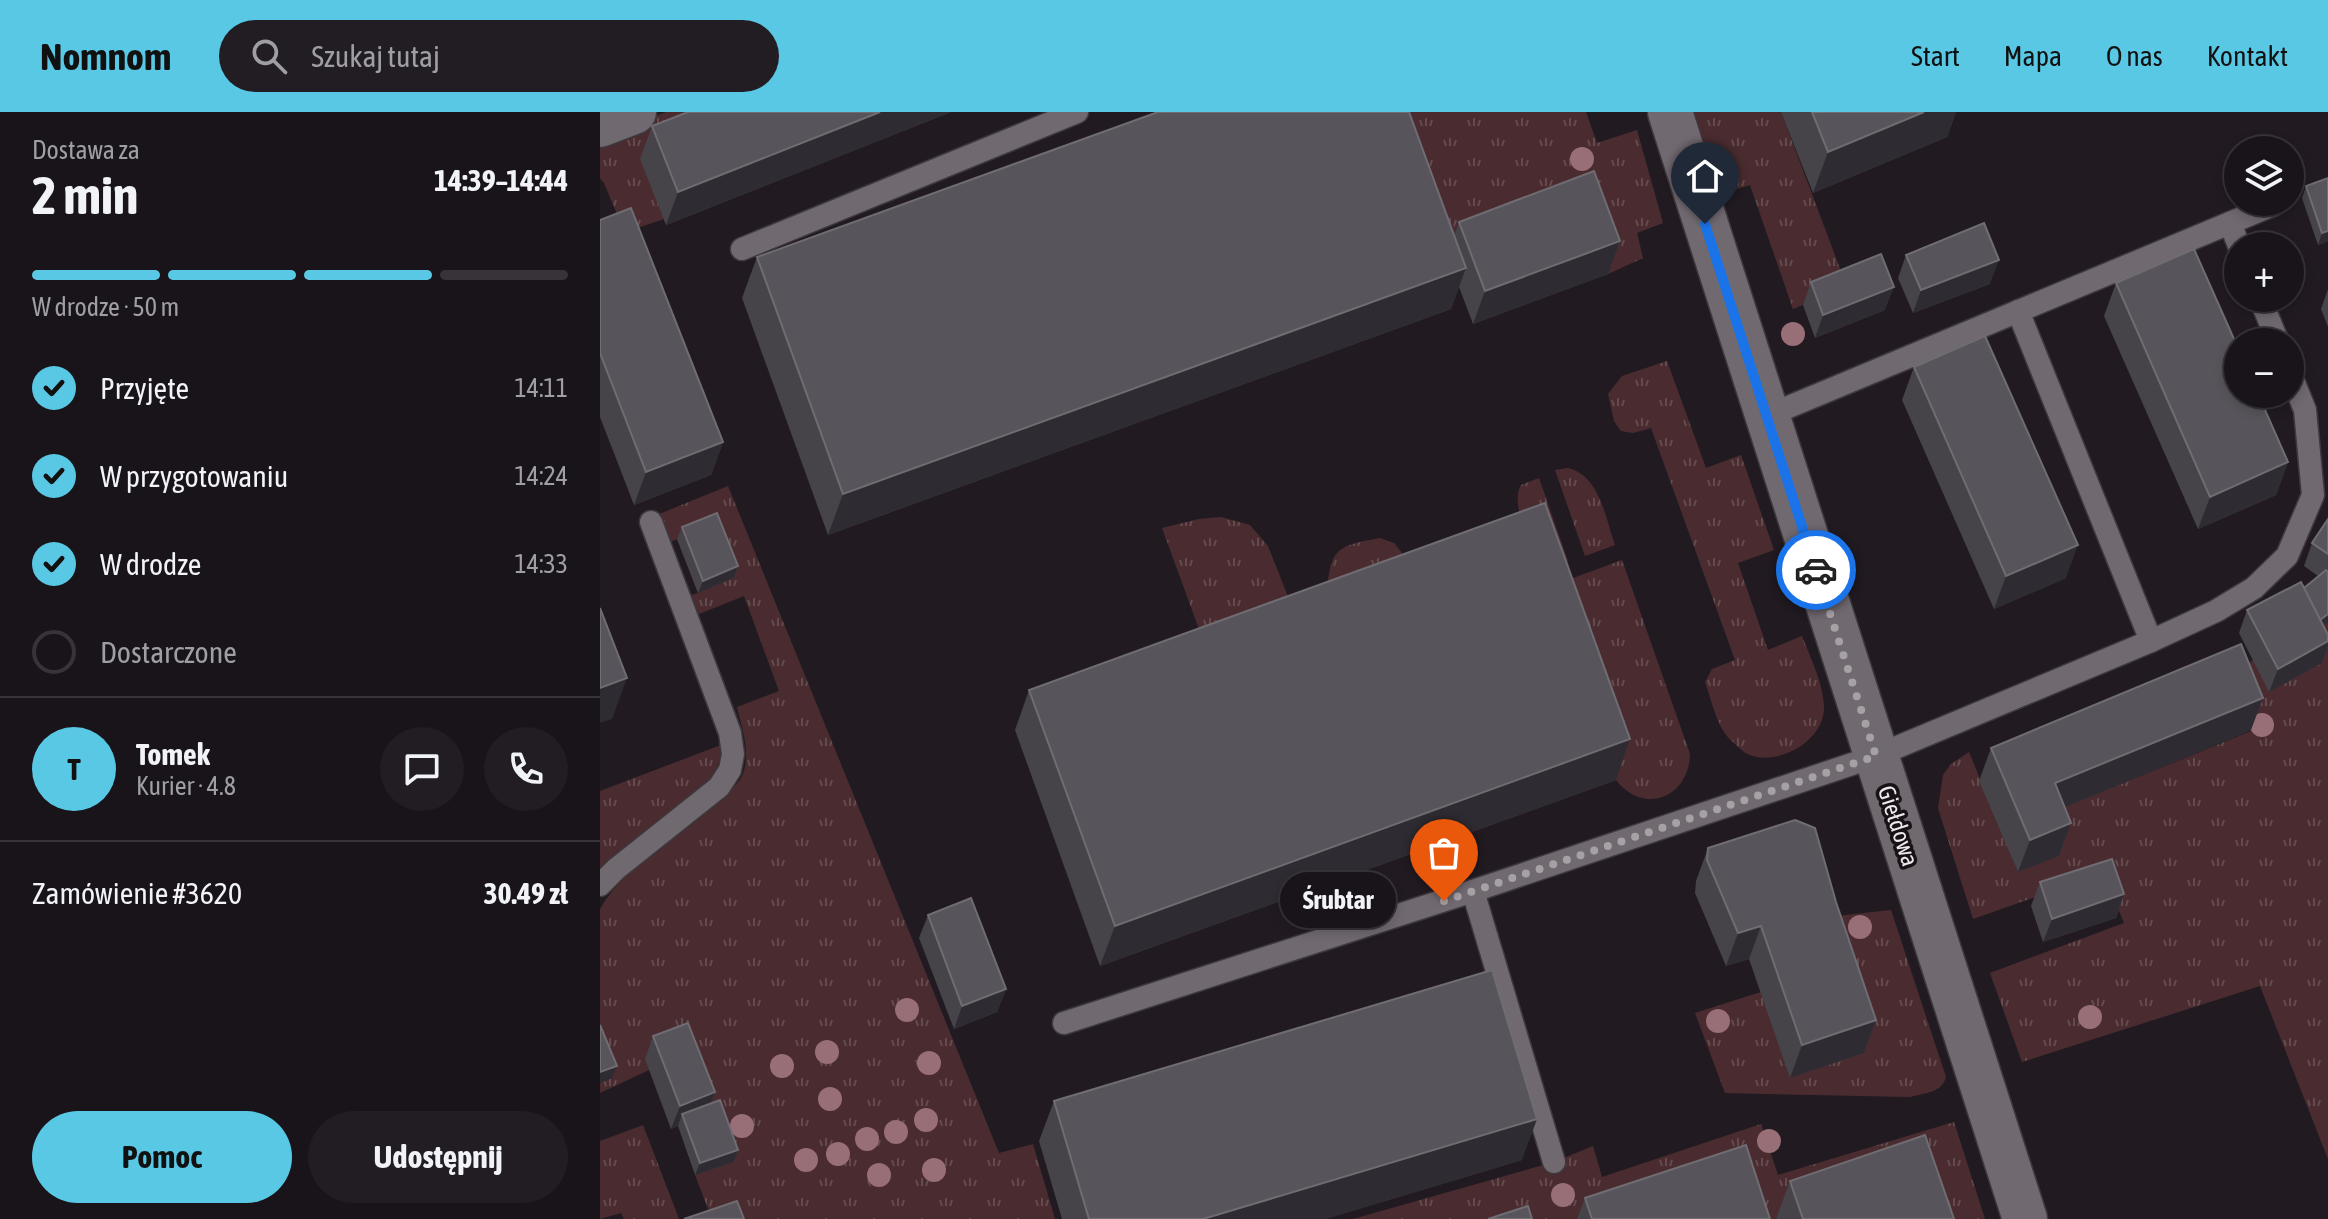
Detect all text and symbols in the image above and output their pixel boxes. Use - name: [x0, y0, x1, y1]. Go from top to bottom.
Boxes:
- search box: [219, 20, 779, 92]
- icon: search: [247, 34, 291, 78]
- text: Nomnom: [40, 35, 171, 78]
- text: Szukaj tutaj: [311, 39, 440, 73]
- text: Start: [1911, 40, 1960, 72]
- text: Mapa: [2004, 40, 2062, 72]
- text: O nas: [2106, 40, 2163, 72]
- text: Kontakt: [2207, 40, 2288, 72]
- text: Dostawa za: [32, 135, 140, 165]
- map controls: [2224, 136, 2304, 408]
- button: layers: [2224, 136, 2304, 216]
- pin: [1671, 142, 1739, 224]
- icon: home: [1683, 154, 1727, 198]
- text: 14:39–14:44: [434, 163, 568, 197]
- text: 2 min: [32, 165, 138, 225]
- button: +: [2224, 232, 2304, 312]
- text: W drodze · 50 m: [32, 292, 179, 322]
- button: −: [2224, 328, 2304, 408]
- icon: check: [32, 366, 76, 410]
- text: Przyjęte: [100, 371, 189, 405]
- text: 14:11: [514, 373, 568, 403]
- icon: check: [32, 454, 76, 498]
- text: W przygotowaniu: [100, 459, 288, 493]
- text: 14:24: [514, 461, 568, 491]
- courier: [1776, 530, 1856, 610]
- icon: check: [32, 542, 76, 586]
- text: W drodze: [100, 547, 201, 581]
- icon: car: [1794, 548, 1838, 592]
- text: 14:33: [514, 549, 568, 579]
- text: Dostarczone: [100, 635, 237, 669]
- button: chat: [380, 727, 464, 811]
- button: phone: [484, 727, 568, 811]
- text: Tomek: [136, 737, 210, 771]
- text: T: [67, 752, 81, 786]
- text: Kurier · 4.8: [136, 771, 236, 801]
- street label: Giełdowa: [1873, 782, 1924, 869]
- pin: [1410, 819, 1478, 901]
- icon: bag: [1422, 831, 1466, 875]
- callout: Śrubtar: [1280, 873, 1396, 929]
- text: Zamówienie #3620: [32, 876, 242, 910]
- text: 30.49 zł: [483, 876, 568, 910]
- text: Śrubtar: [1303, 885, 1373, 915]
- button: Pomoc: [32, 1111, 292, 1203]
- button: Udostępnij: [308, 1111, 568, 1203]

